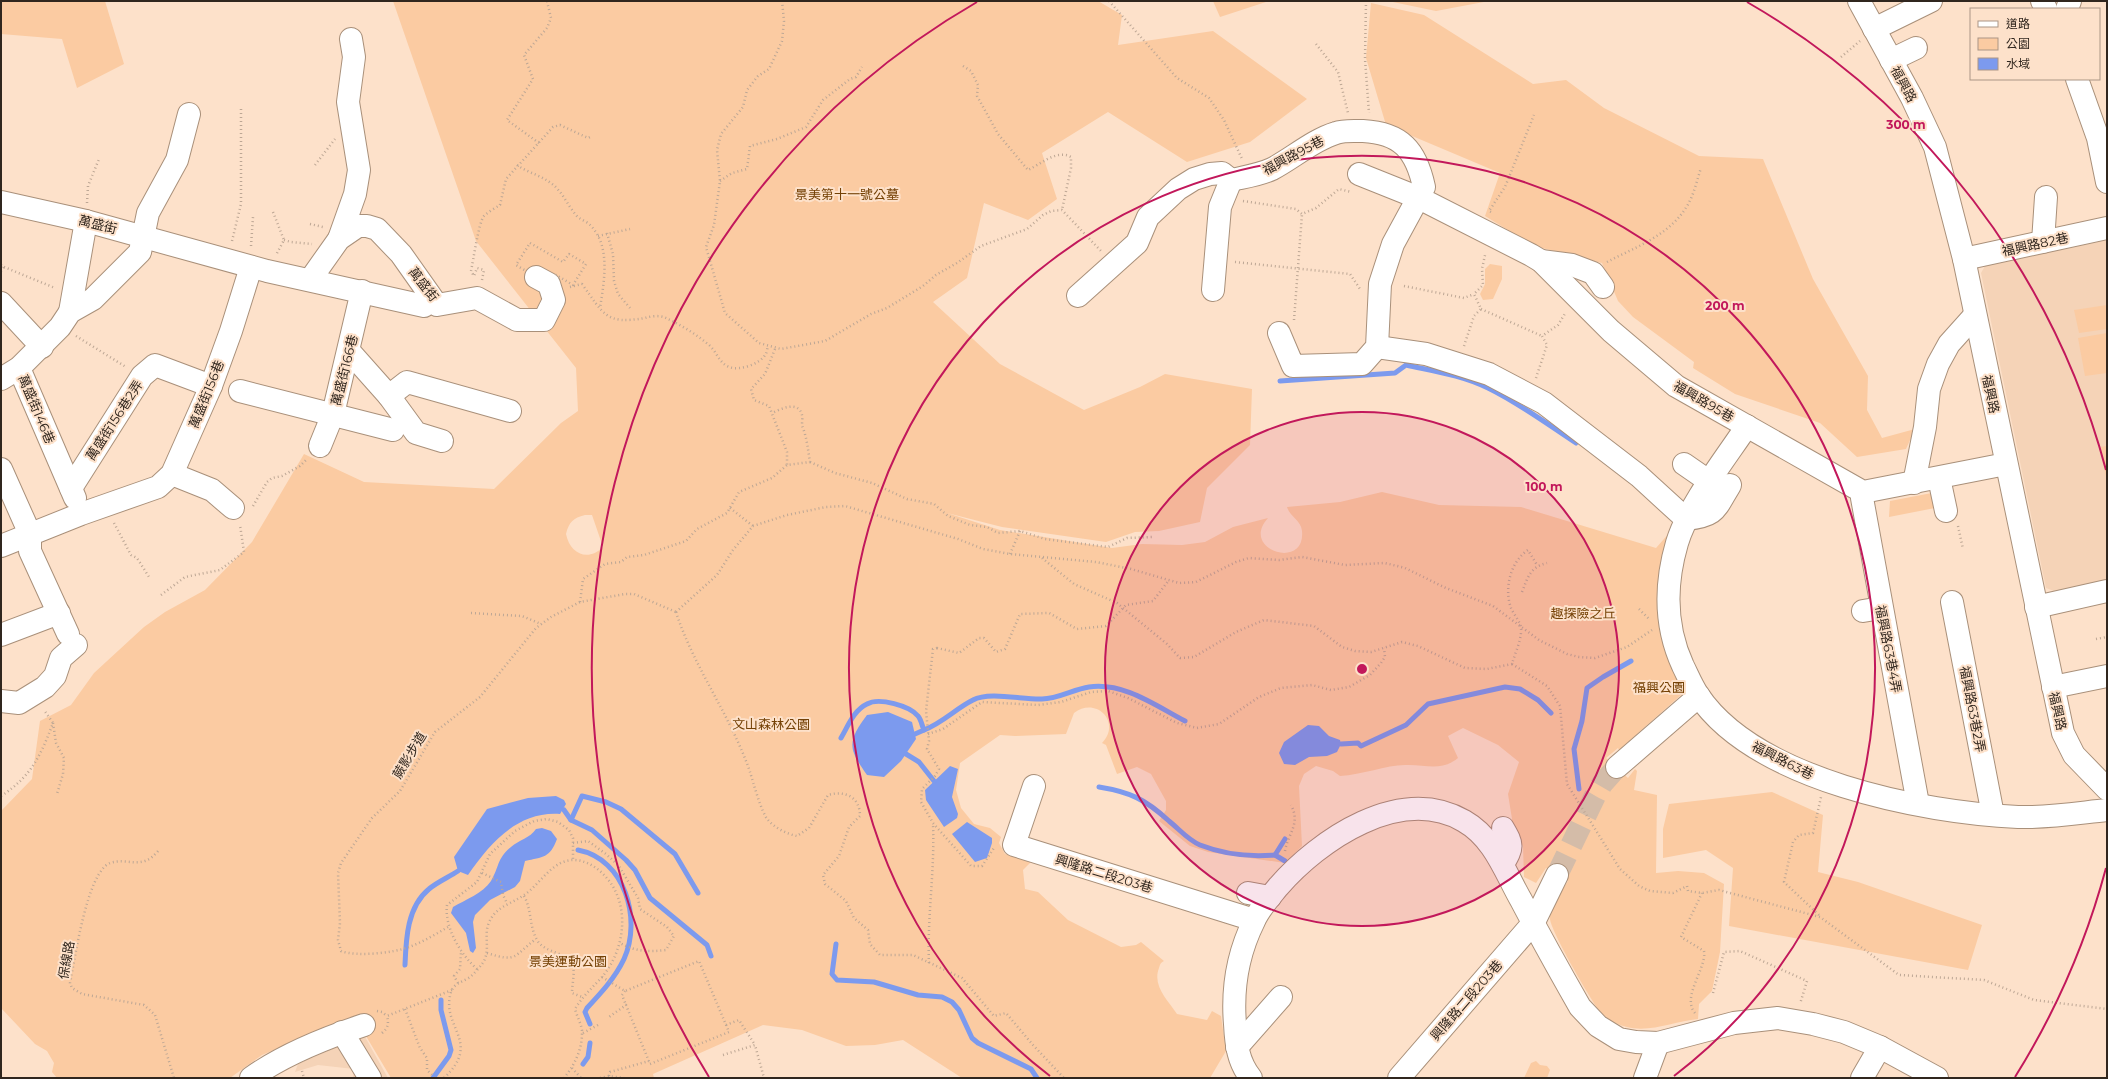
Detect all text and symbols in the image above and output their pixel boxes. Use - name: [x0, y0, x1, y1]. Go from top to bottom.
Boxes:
- legend: [1970, 8, 2100, 80]
- text: 道路: [2006, 16, 2030, 31]
- text: 公園: [2006, 36, 2030, 51]
- text: 水域: [2006, 56, 2030, 71]
- street label: 福興路: [1888, 63, 1920, 105]
- text: 300 m: [1885, 117, 1926, 132]
- street label: 福興路95巷: [1260, 132, 1326, 178]
- park label: 景美第十一號公墓: [795, 186, 899, 202]
- street label: 萬盛街: [77, 212, 119, 236]
- street label: 福興路82巷: [2000, 229, 2070, 259]
- street label: 萬盛街: [406, 264, 442, 304]
- text: 200 m: [1705, 298, 1745, 313]
- street label: 萬盛街166巷: [327, 333, 361, 407]
- street label: 萬盛街156巷: [185, 358, 227, 430]
- street label: 萬盛街146巷: [15, 372, 59, 446]
- street label: 福興路: [1979, 373, 2003, 415]
- street label: 萬盛街156巷2弄: [82, 377, 146, 463]
- street label: 福興路95巷: [1671, 377, 1737, 425]
- text: 100 m: [1526, 479, 1562, 494]
- street label: 福興路63巷4弄: [1873, 604, 1905, 694]
- park label: 趣探險之丘: [1550, 605, 1616, 621]
- centre of rings: [1355, 662, 1369, 676]
- street label: 福興路63巷2弄: [1957, 664, 1989, 754]
- park label: 福興公園: [1633, 679, 1685, 695]
- street label: 福興路: [2046, 690, 2070, 732]
- park label: 文山森林公園: [732, 716, 810, 732]
- street label: 蕨影步道: [389, 729, 429, 781]
- street label: 福興路63巷: [1749, 738, 1817, 782]
- street label: 興隆路二段203巷: [1053, 851, 1155, 895]
- street label: 保線路: [55, 939, 77, 981]
- park label: 景美運動公園: [529, 953, 607, 969]
- street label: 興隆路二段203巷: [1427, 957, 1505, 1043]

